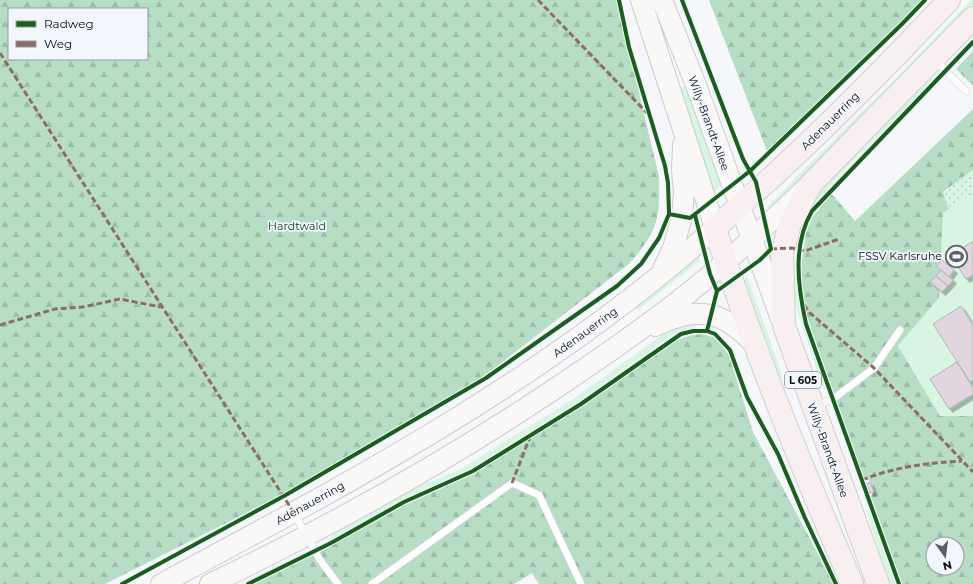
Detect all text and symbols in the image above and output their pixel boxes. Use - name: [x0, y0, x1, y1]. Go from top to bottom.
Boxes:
- legend: [8, 8, 148, 60]
- text: Radweg: [44, 16, 94, 31]
- text: Weg: [44, 36, 72, 51]
- street label: Willy-Brandt-Allee: [685, 74, 733, 173]
- street label: Adenauerring: [798, 89, 862, 153]
- park label: Hardtwald: [268, 219, 326, 233]
- sports icon: FSSV Karlsruhe: [944, 243, 970, 269]
- place label: FSSV Karlsruhe: [858, 249, 942, 263]
- street label: Adenauerring: [550, 304, 620, 360]
- road number: L 605: [785, 372, 821, 388]
- street label: Willy-Brandt-Allee: [804, 401, 852, 500]
- street label: Adenauerring: [273, 478, 347, 528]
- north arrow: [925, 536, 965, 576]
- text: N: [941, 558, 953, 574]

